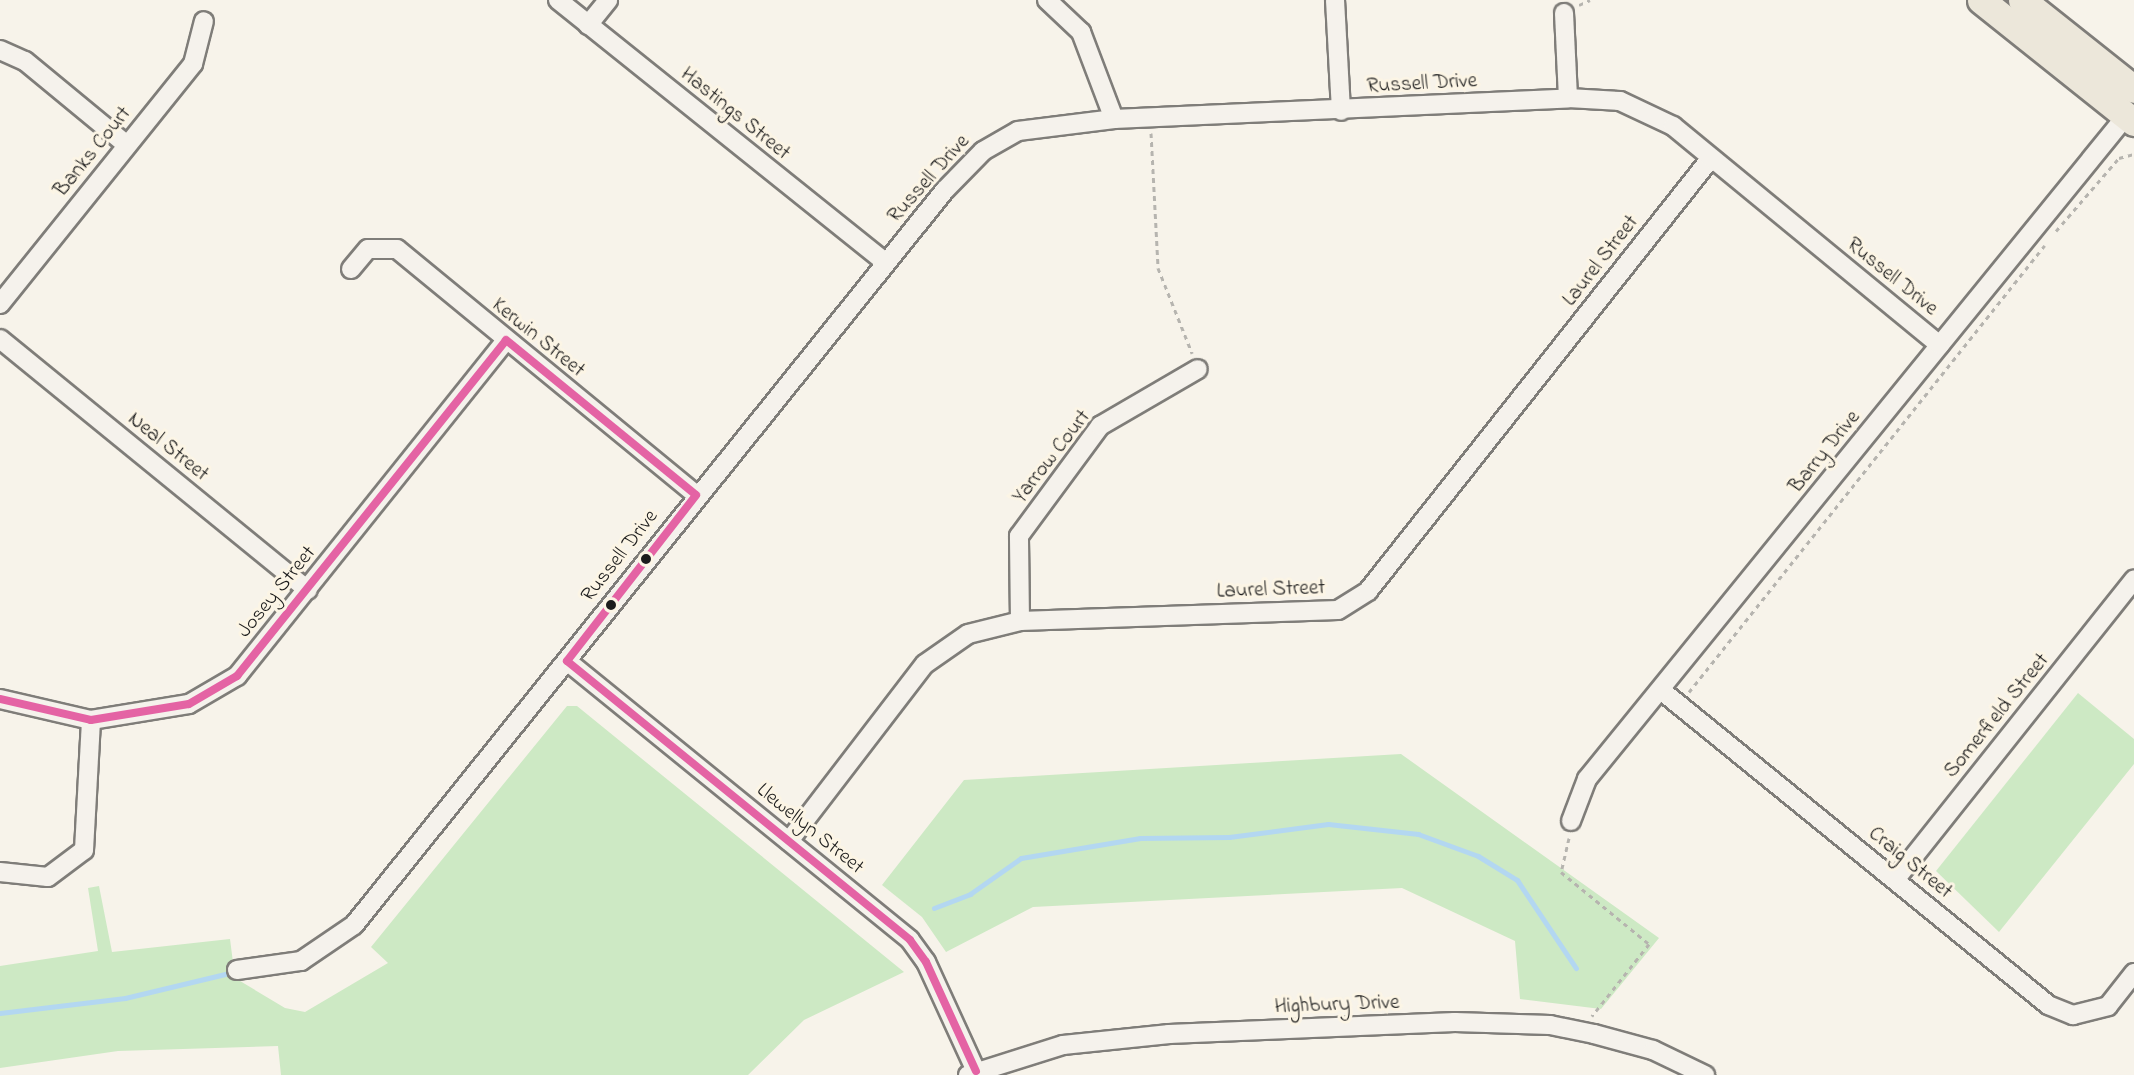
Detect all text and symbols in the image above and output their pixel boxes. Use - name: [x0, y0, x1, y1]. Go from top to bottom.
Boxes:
- street label: Hastings Street: [675, 62, 795, 166]
- street label: Russell Drive: [1366, 69, 1478, 99]
- street label: Banks Court: [49, 102, 137, 202]
- street label: Russell Drive: [883, 130, 975, 228]
- street label: Laurel Street: [1558, 210, 1644, 312]
- street label: Russell Drive: [1841, 232, 1943, 322]
- street label: Kerwin Street: [486, 293, 590, 383]
- street label: Yarrow Court: [1008, 405, 1096, 509]
- street label: Barry Drive: [1784, 405, 1866, 499]
- street label: Neal Street: [123, 407, 213, 487]
- street label: Russell Drive: [576, 505, 664, 607]
- street label: Josey Street: [232, 541, 322, 643]
- unlabelled marker: [640, 553, 652, 565]
- street label: Laurel Street: [1216, 576, 1326, 604]
- unlabelled marker: [605, 599, 617, 611]
- street label: Somerfield Street: [1939, 649, 2055, 783]
- street label: Llewellyn Street: [751, 778, 869, 880]
- street label: Craig Street: [1863, 821, 1957, 905]
- street label: Highbury Drive: [1274, 990, 1400, 1020]

